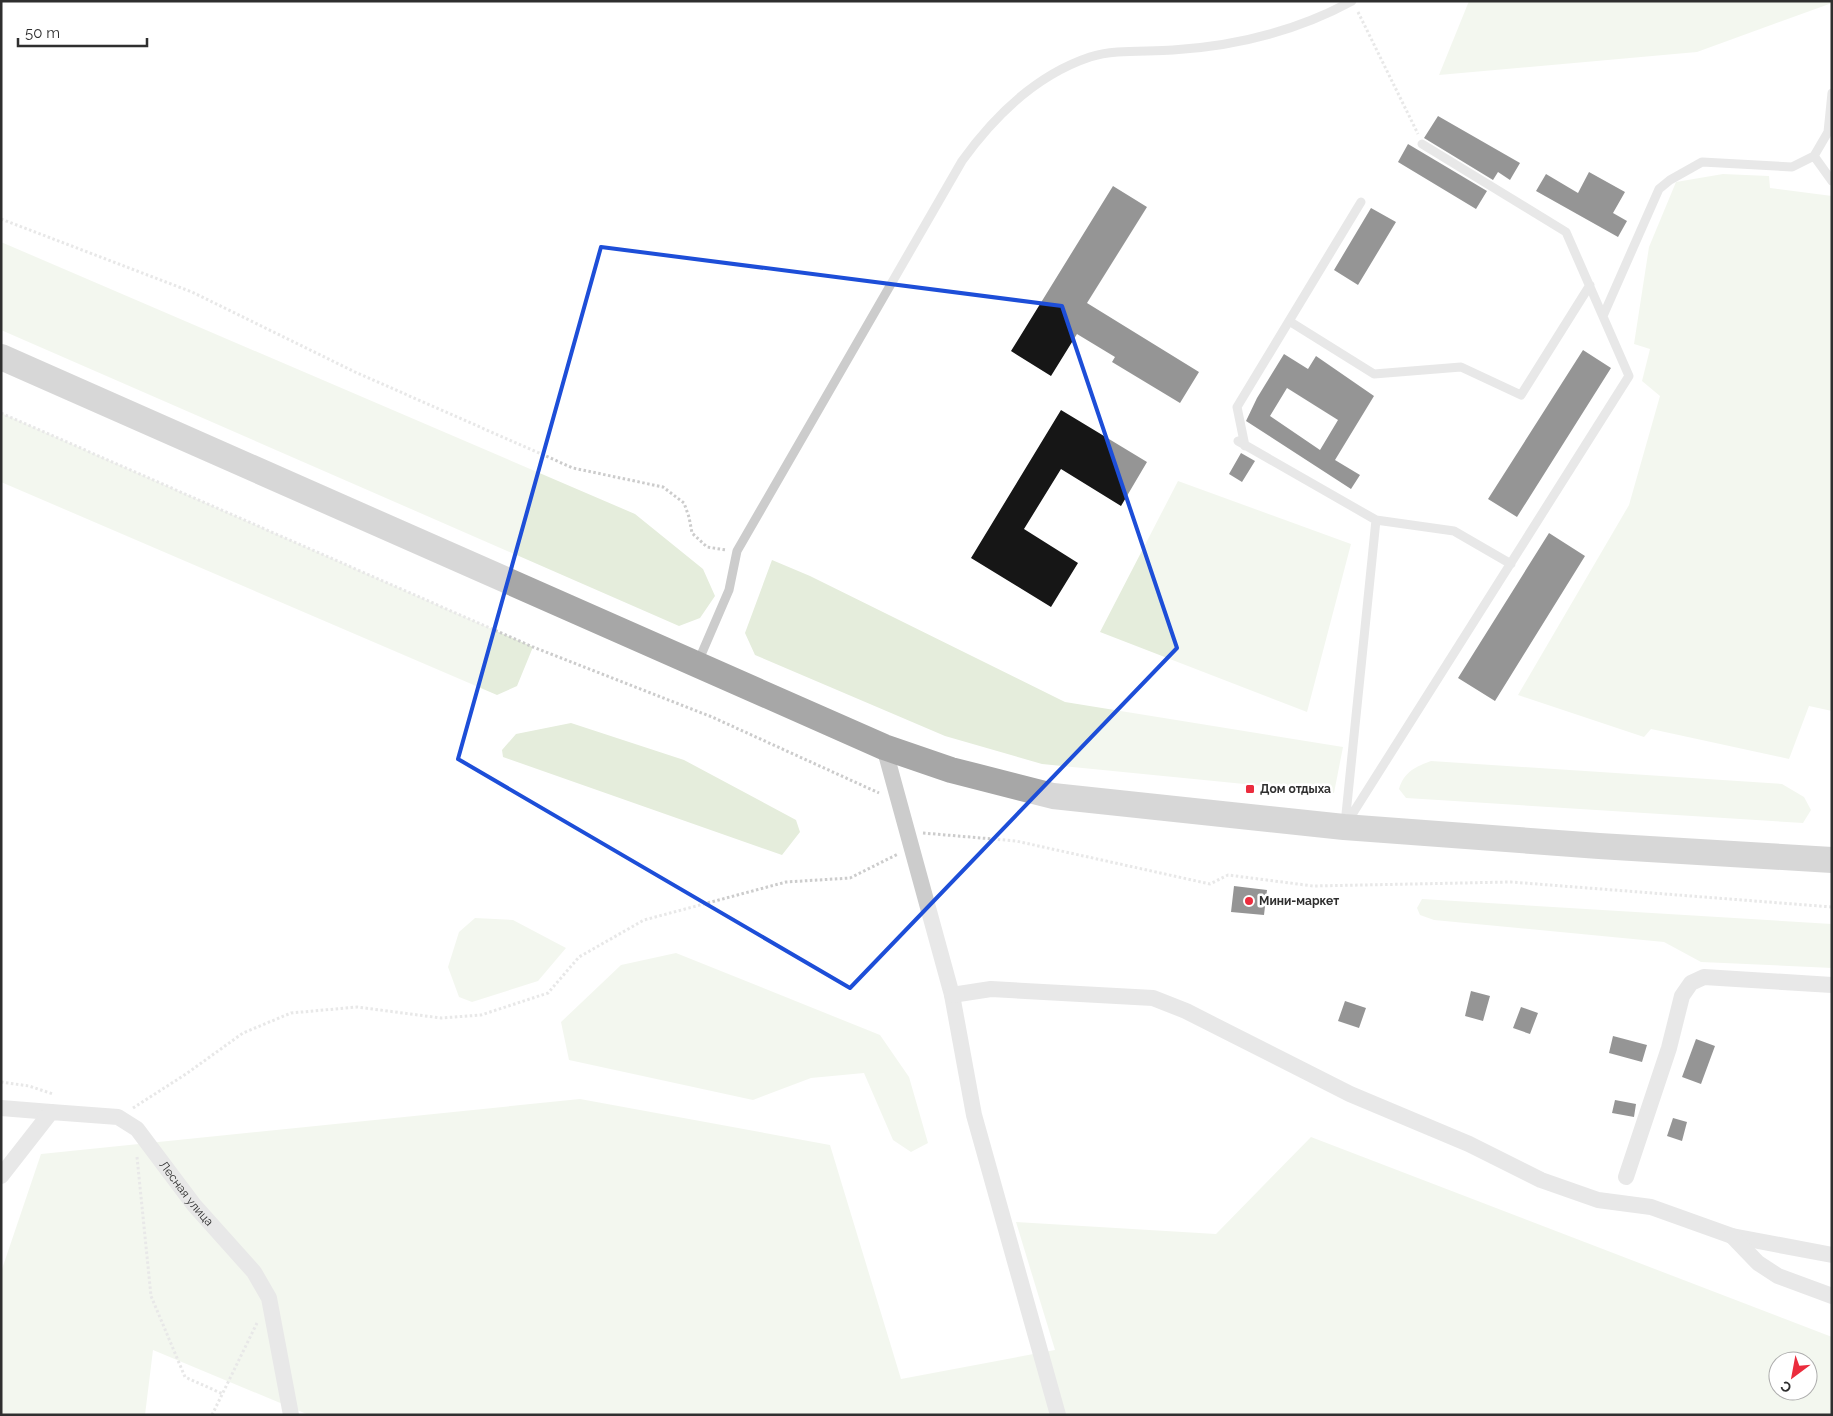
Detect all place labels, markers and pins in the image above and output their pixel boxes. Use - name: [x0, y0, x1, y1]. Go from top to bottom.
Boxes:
- place label: Дом отдыха: [1260, 782, 1331, 796]
- marker: Дом отдыха: [1244, 783, 1256, 795]
- place label: Мини-маркет: [1259, 894, 1339, 908]
- marker: Мини-маркет: [1243, 895, 1255, 907]

